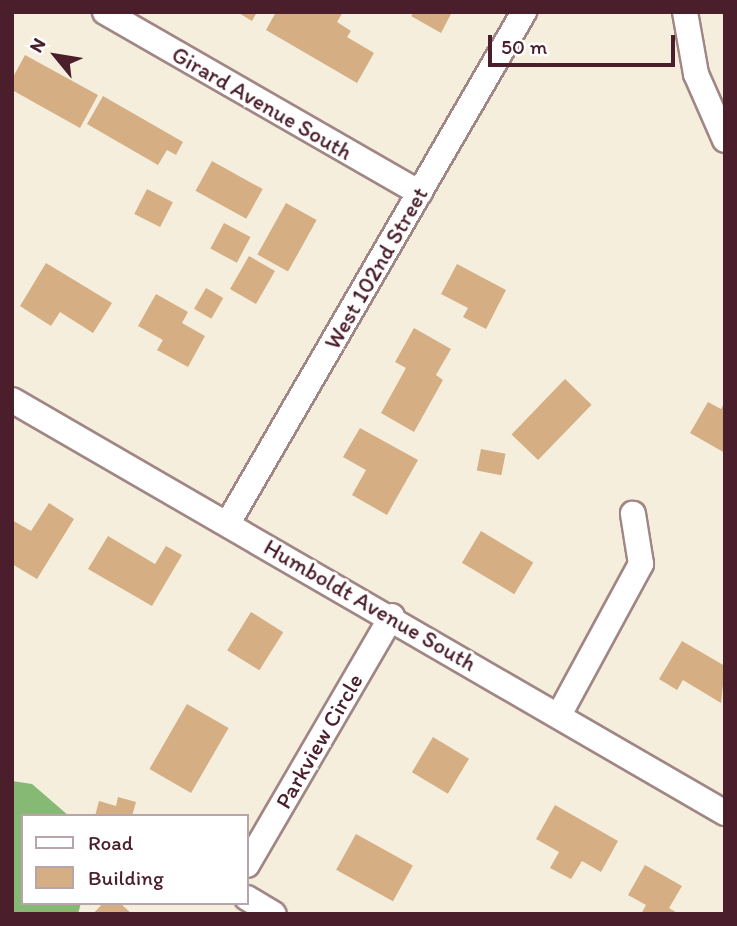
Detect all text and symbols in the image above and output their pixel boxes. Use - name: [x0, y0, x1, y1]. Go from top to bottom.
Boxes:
- north arrow: [21, 21, 91, 91]
- scale bar: [492, 21, 679, 65]
- text: N: [24, 34, 51, 57]
- text: 50 m: [501, 34, 547, 59]
- street label: Girard Avenue South: [167, 40, 357, 166]
- street label: West 102nd Street: [319, 182, 433, 354]
- street label: Humboldt Avenue South: [259, 533, 481, 677]
- street label: Parkview Circle: [269, 669, 369, 813]
- legend: [21, 814, 248, 905]
- text: Road: [88, 830, 133, 855]
- text: Building: [88, 865, 164, 890]

